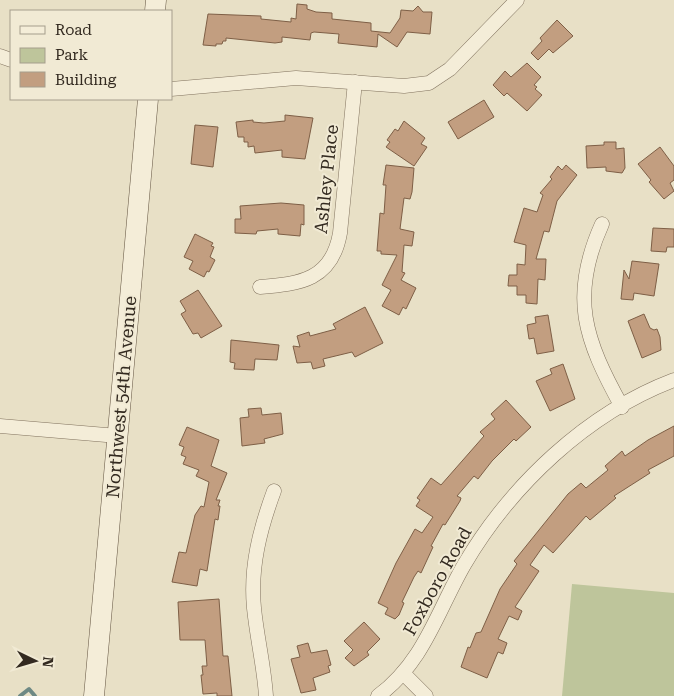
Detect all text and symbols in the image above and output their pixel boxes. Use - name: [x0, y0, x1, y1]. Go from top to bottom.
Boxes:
- legend: [10, 10, 172, 100]
- text: Road: [55, 21, 92, 39]
- text: Park: [55, 46, 89, 64]
- text: Building: [55, 71, 117, 89]
- street label: Ashley Place: [310, 123, 342, 235]
- street label: Northwest 54th Avenue: [102, 295, 140, 499]
- street label: Foxboro Road: [399, 523, 476, 639]
- north arrow: [10, 636, 60, 686]
- text: N: [39, 656, 56, 668]

